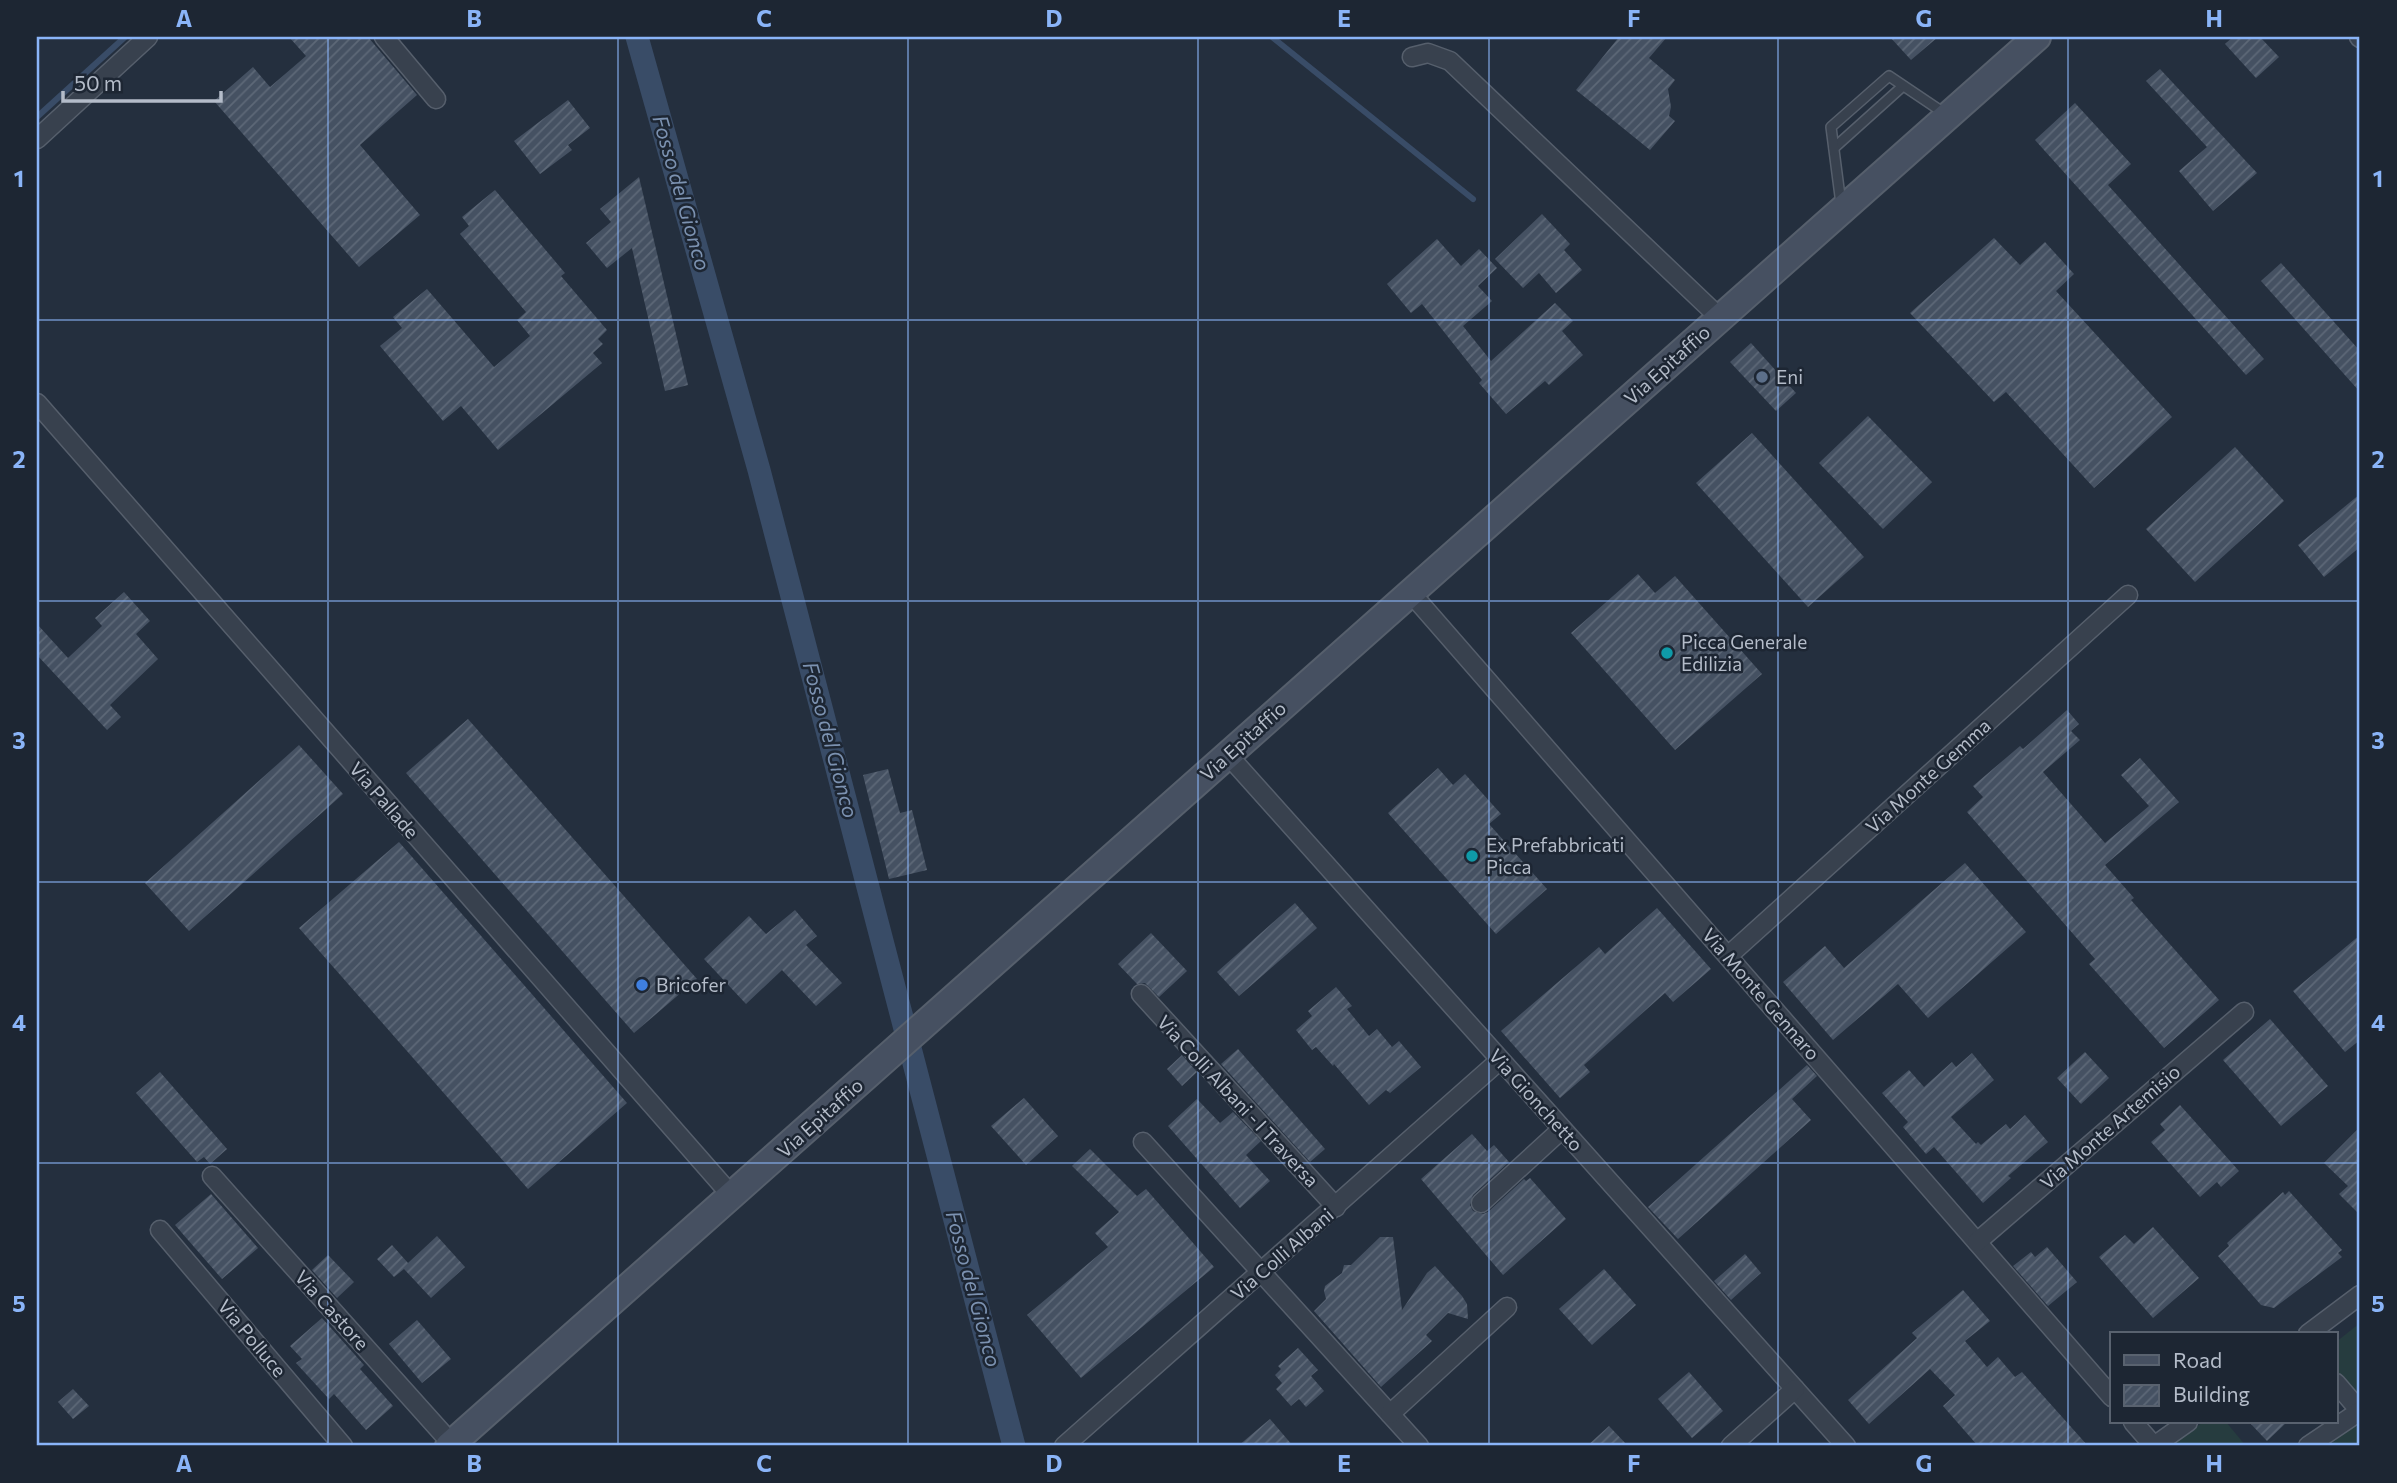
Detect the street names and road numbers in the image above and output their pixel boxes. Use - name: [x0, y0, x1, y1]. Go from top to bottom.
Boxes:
- street label: Via Epitaffio: [1619, 320, 1714, 409]
- street label: Via Epitaffio: [1195, 696, 1290, 785]
- street label: Via Monte Gemma: [1860, 713, 1995, 838]
- street label: Via Pallade: [345, 757, 424, 843]
- street label: Via Monte Gennaro: [1698, 923, 1825, 1064]
- street label: Via Colli Albani - I Traversa: [1153, 1010, 1324, 1191]
- street label: Via Gionchetto: [1484, 1044, 1588, 1155]
- street label: Via Monte Artemisio: [2035, 1060, 2184, 1194]
- street label: Via Epitaffio: [772, 1073, 867, 1162]
- street label: Via Colli Albani: [1225, 1203, 1338, 1305]
- street label: Via Castore: [291, 1265, 374, 1354]
- street label: Via Polluce: [213, 1294, 291, 1381]

